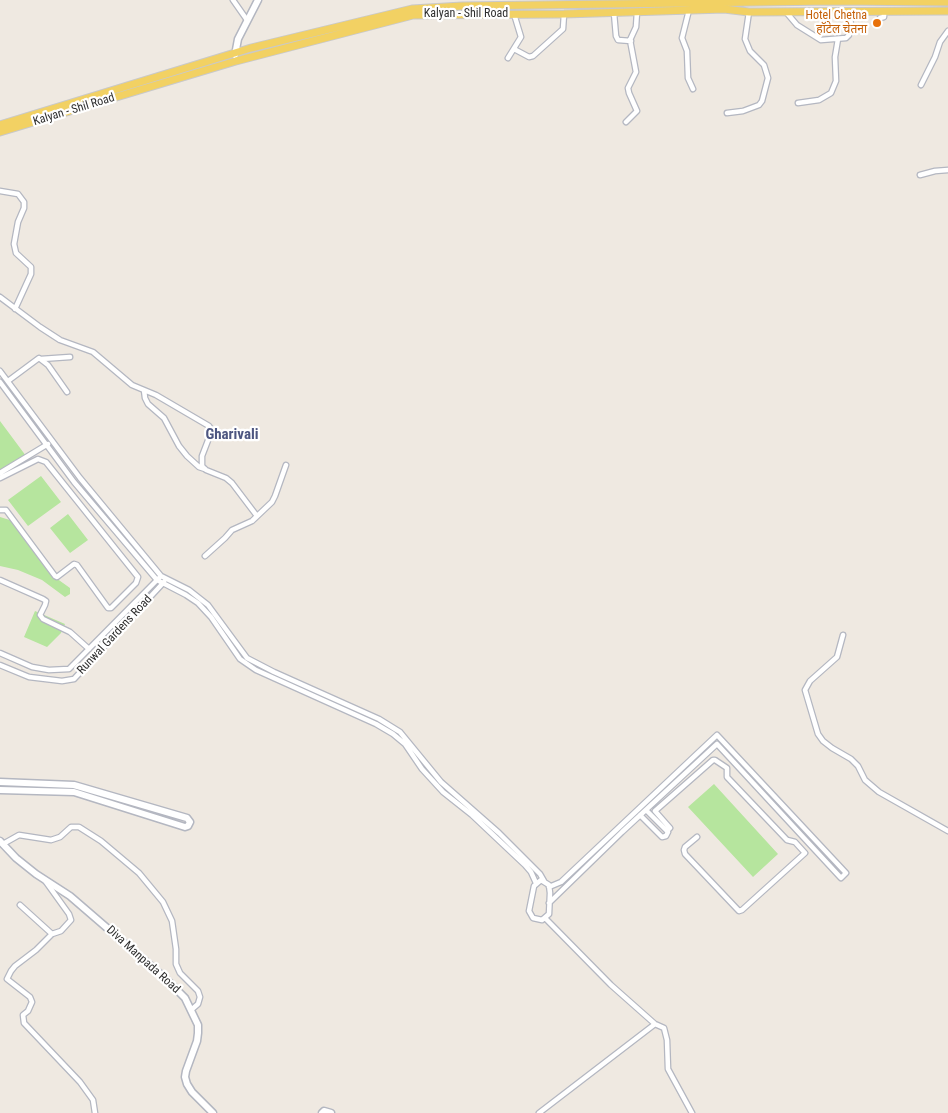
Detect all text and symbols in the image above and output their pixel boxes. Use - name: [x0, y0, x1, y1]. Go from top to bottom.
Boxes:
- street label: Kalyan - Shil Road: [424, 7, 508, 21]
- place label: Hotel Chetna हॉटेल चेतना: [806, 9, 867, 37]
- marker: Hotel Chetna हॉटेल चेतना: [871, 17, 883, 29]
- street label: Kalyan - Shil Road: [32, 91, 116, 129]
- district label: Gharivali: [205, 426, 259, 444]
- street label: Runwal Gardens Road: [75, 592, 155, 678]
- street label: Diva Manpada Road: [103, 923, 183, 997]

